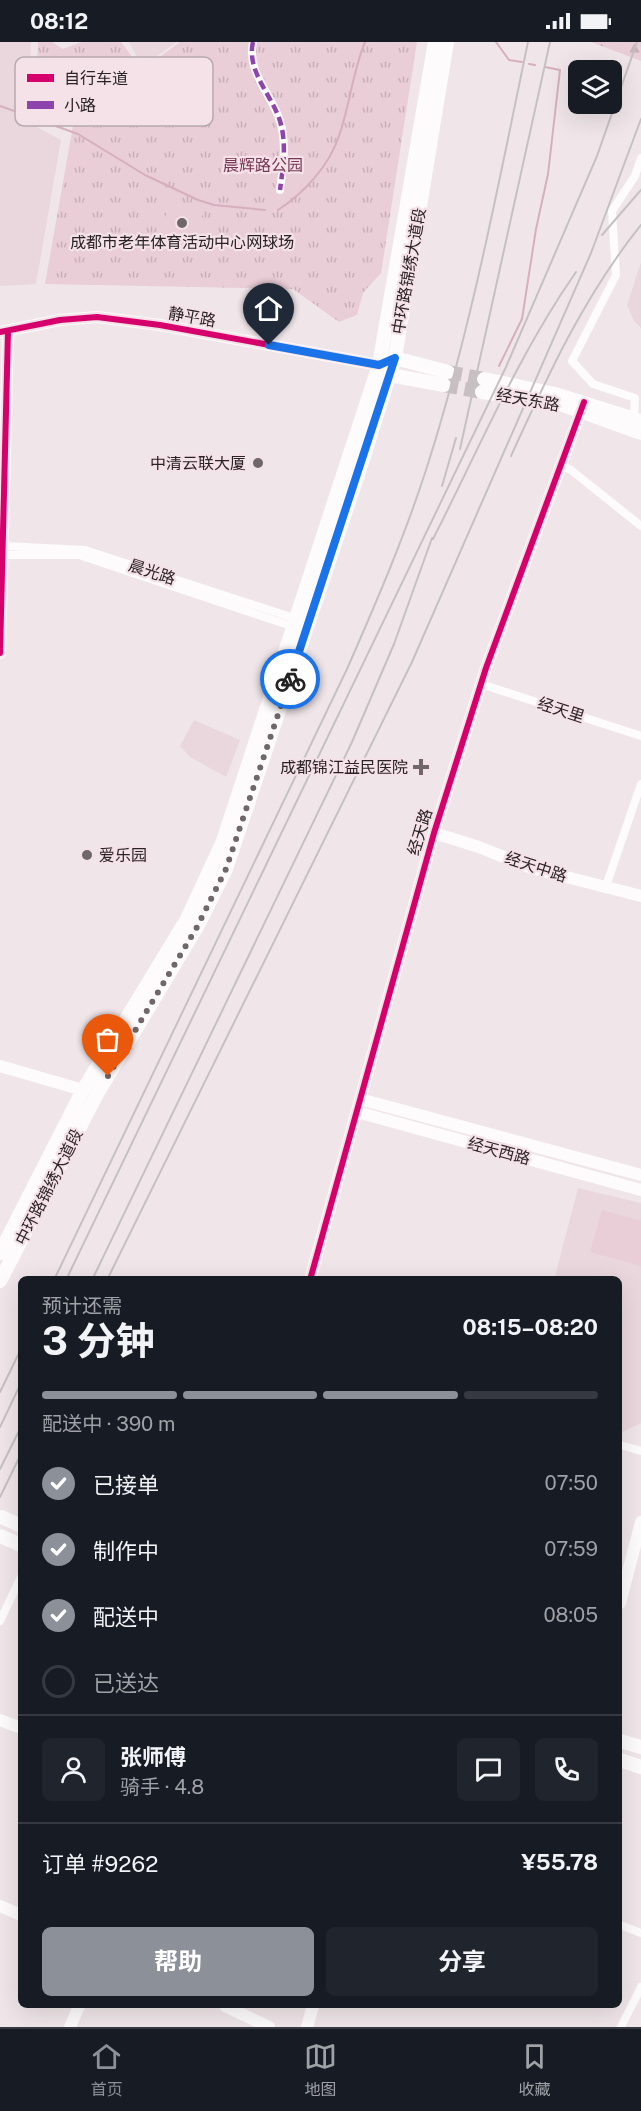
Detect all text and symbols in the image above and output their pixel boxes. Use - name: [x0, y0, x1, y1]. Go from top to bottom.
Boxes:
- text: 08:12: [30, 8, 88, 34]
- legend: [15, 57, 213, 126]
- map controls: [568, 60, 622, 114]
- button: layers: [568, 60, 622, 114]
- text: 自行车道: [64, 69, 128, 88]
- text: 小路: [64, 96, 96, 115]
- park label: 晨辉路公园: [223, 156, 303, 175]
- street label: 中环路锦绣大道段: [389, 206, 429, 336]
- marker: 成都市老年体育活动中心网球场: [175, 216, 189, 230]
- place label: 成都市老年体育活动中心网球场: [70, 233, 294, 252]
- pin: [243, 283, 294, 345]
- icon: home: [252, 292, 285, 325]
- street label: 静平路: [167, 303, 217, 331]
- street label: 经天东路: [495, 385, 561, 415]
- place label: 中清云联大厦: [150, 454, 246, 473]
- marker: 中清云联大厦: [251, 456, 265, 470]
- street label: 晨光路: [126, 556, 178, 588]
- courier: [260, 649, 320, 709]
- icon: bike: [274, 663, 307, 696]
- street label: 经天里: [535, 694, 587, 726]
- place label: 成都锦江益民医院: [280, 758, 408, 777]
- marker: 成都锦江益民医院: [412, 758, 430, 776]
- street label: 经天路: [404, 806, 436, 858]
- place label: 爱乐园: [99, 846, 147, 865]
- marker: 爱乐园: [80, 848, 94, 862]
- street label: 经天中路: [503, 848, 569, 886]
- pin: [82, 1014, 133, 1076]
- icon: bag: [91, 1023, 124, 1056]
- street label: 中环路锦绣大道段: [11, 1126, 87, 1248]
- street label: 经天西路: [466, 1134, 532, 1168]
- text: 预计还需: [42, 1294, 122, 1318]
- text: 08:15–08:20: [463, 1314, 598, 1340]
- text: 3 分钟: [42, 1318, 155, 1364]
- text: 配送中 · 390 m: [42, 1412, 175, 1436]
- icon: check: [42, 1467, 75, 1500]
- text: 07:50: [545, 1471, 598, 1495]
- text: 已接单: [93, 1472, 159, 1498]
- icon: check: [42, 1533, 75, 1566]
- text: 07:59: [544, 1537, 598, 1561]
- text: 制作中: [93, 1538, 159, 1564]
- icon: check: [42, 1599, 75, 1632]
- text: 08:05: [543, 1603, 598, 1627]
- text: 配送中: [93, 1604, 159, 1630]
- text: 已送达: [93, 1670, 159, 1696]
- button: person: [42, 1738, 105, 1801]
- button: chat: [457, 1738, 520, 1801]
- button: phone: [535, 1738, 598, 1801]
- text: 张师傅: [120, 1744, 186, 1770]
- text: 骑手 · 4.8: [120, 1775, 204, 1799]
- text: ¥55.78: [521, 1849, 598, 1875]
- text: 订单 #9262: [42, 1851, 158, 1877]
- button: 帮助: [42, 1927, 314, 1996]
- button: 分享: [326, 1927, 598, 1996]
- tab: 首页: [90, 2040, 123, 2100]
- tab: 地图: [304, 2040, 337, 2100]
- tab: 收藏: [518, 2040, 551, 2100]

